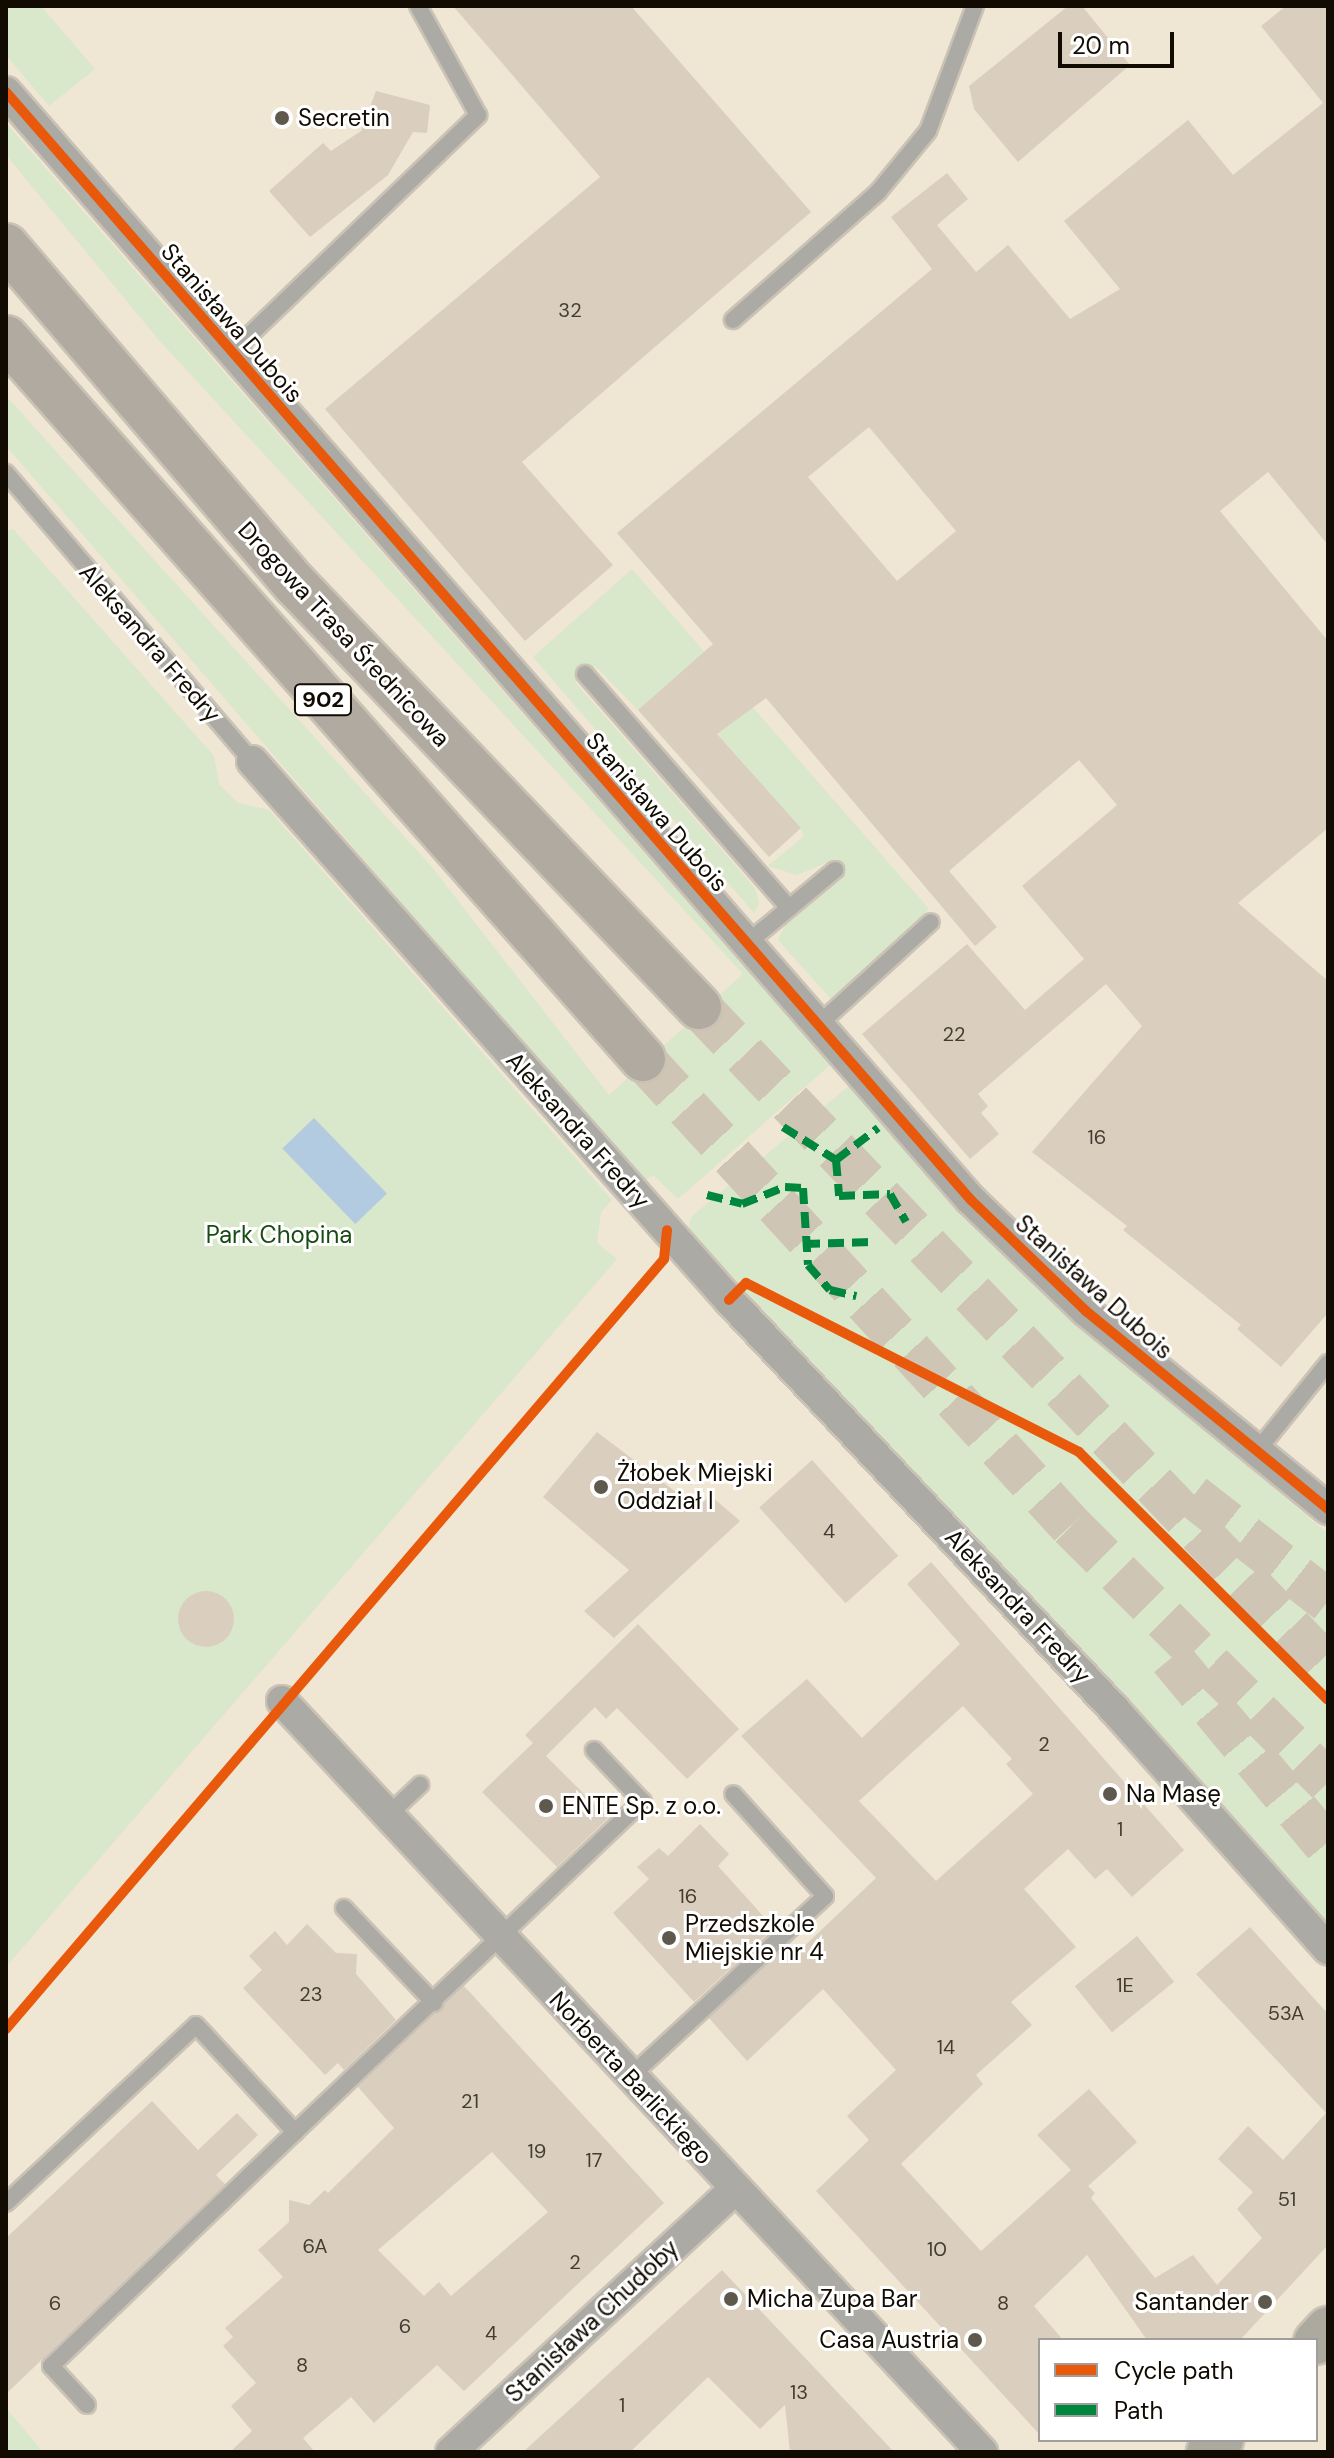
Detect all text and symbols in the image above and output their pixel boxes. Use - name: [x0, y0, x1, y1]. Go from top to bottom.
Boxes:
- scale bar: [1062, 16, 1178, 66]
- text: 20 m: [1072, 30, 1130, 61]
- place label: Secretin: [298, 104, 390, 132]
- marker: Secretin: [273, 109, 291, 127]
- street label: Stanisława Dubois: [155, 238, 309, 408]
- house number: 32: [558, 298, 582, 322]
- street label: Drogowa Trasa Średnicowa: [232, 516, 456, 752]
- street label: Aleksandra Fredry: [73, 558, 227, 728]
- road number: 902: [293, 682, 353, 718]
- street label: Stanisława Dubois: [580, 727, 734, 897]
- house number: 22: [942, 1022, 966, 1046]
- street label: Aleksandra Fredry: [500, 1046, 656, 1214]
- house number: 16: [1088, 1125, 1106, 1149]
- street label: Stanisława Dubois: [1010, 1209, 1178, 1365]
- park label: Park Chopina: [206, 1221, 352, 1249]
- place label: Żłobek Miejski Oddział I: [617, 1459, 773, 1515]
- marker: Żłobek Miejski Oddział I: [592, 1478, 610, 1496]
- house number: 4: [823, 1519, 835, 1543]
- street label: Aleksandra Fredry: [939, 1523, 1097, 1689]
- house number: 2: [1038, 1732, 1050, 1756]
- place label: Na Masę: [1126, 1780, 1221, 1808]
- marker: Na Masę: [1101, 1785, 1119, 1803]
- place label: ENTE Sp. z o.o.: [562, 1792, 721, 1820]
- marker: ENTE Sp. z o.o.: [537, 1797, 555, 1815]
- house number: 1: [1117, 1817, 1123, 1841]
- house number: 16: [679, 1884, 697, 1908]
- place label: Przedszkole Miejskie nr 4: [685, 1910, 824, 1966]
- marker: Przedszkole Miejskie nr 4: [660, 1929, 678, 1947]
- house number: 1E: [1116, 1973, 1134, 1997]
- house number: 23: [299, 1982, 323, 2006]
- street label: Norberta Barlickiego: [543, 1986, 719, 2170]
- house number: 53A: [1268, 2001, 1304, 2025]
- house number: 14: [937, 2035, 955, 2059]
- house number: 21: [461, 2089, 479, 2113]
- house number: 19: [528, 2139, 546, 2163]
- house number: 17: [586, 2148, 602, 2172]
- house number: 51: [1278, 2187, 1296, 2211]
- house number: 6A: [302, 2234, 328, 2258]
- street label: Stanisława Chudoby: [500, 2234, 684, 2408]
- house number: 10: [927, 2237, 947, 2261]
- house number: 2: [569, 2250, 581, 2274]
- place label: Micha Zupa Bar: [747, 2285, 918, 2313]
- place label: Santander: [1134, 2288, 1249, 2316]
- marker: Micha Zupa Bar: [722, 2290, 740, 2308]
- house number: 6: [49, 2291, 61, 2315]
- house number: 8: [997, 2291, 1009, 2315]
- marker: Santander: [1256, 2293, 1274, 2311]
- house number: 6: [399, 2314, 411, 2338]
- house number: 4: [485, 2321, 497, 2345]
- place label: Casa Austria: [819, 2326, 959, 2354]
- marker: Casa Austria: [966, 2331, 984, 2349]
- legend: [1038, 2338, 1318, 2442]
- house number: 8: [296, 2353, 308, 2377]
- text: Cycle path: [1114, 2355, 1233, 2386]
- house number: 13: [790, 2380, 808, 2404]
- house number: 1: [619, 2393, 625, 2417]
- text: Path: [1114, 2395, 1163, 2426]

